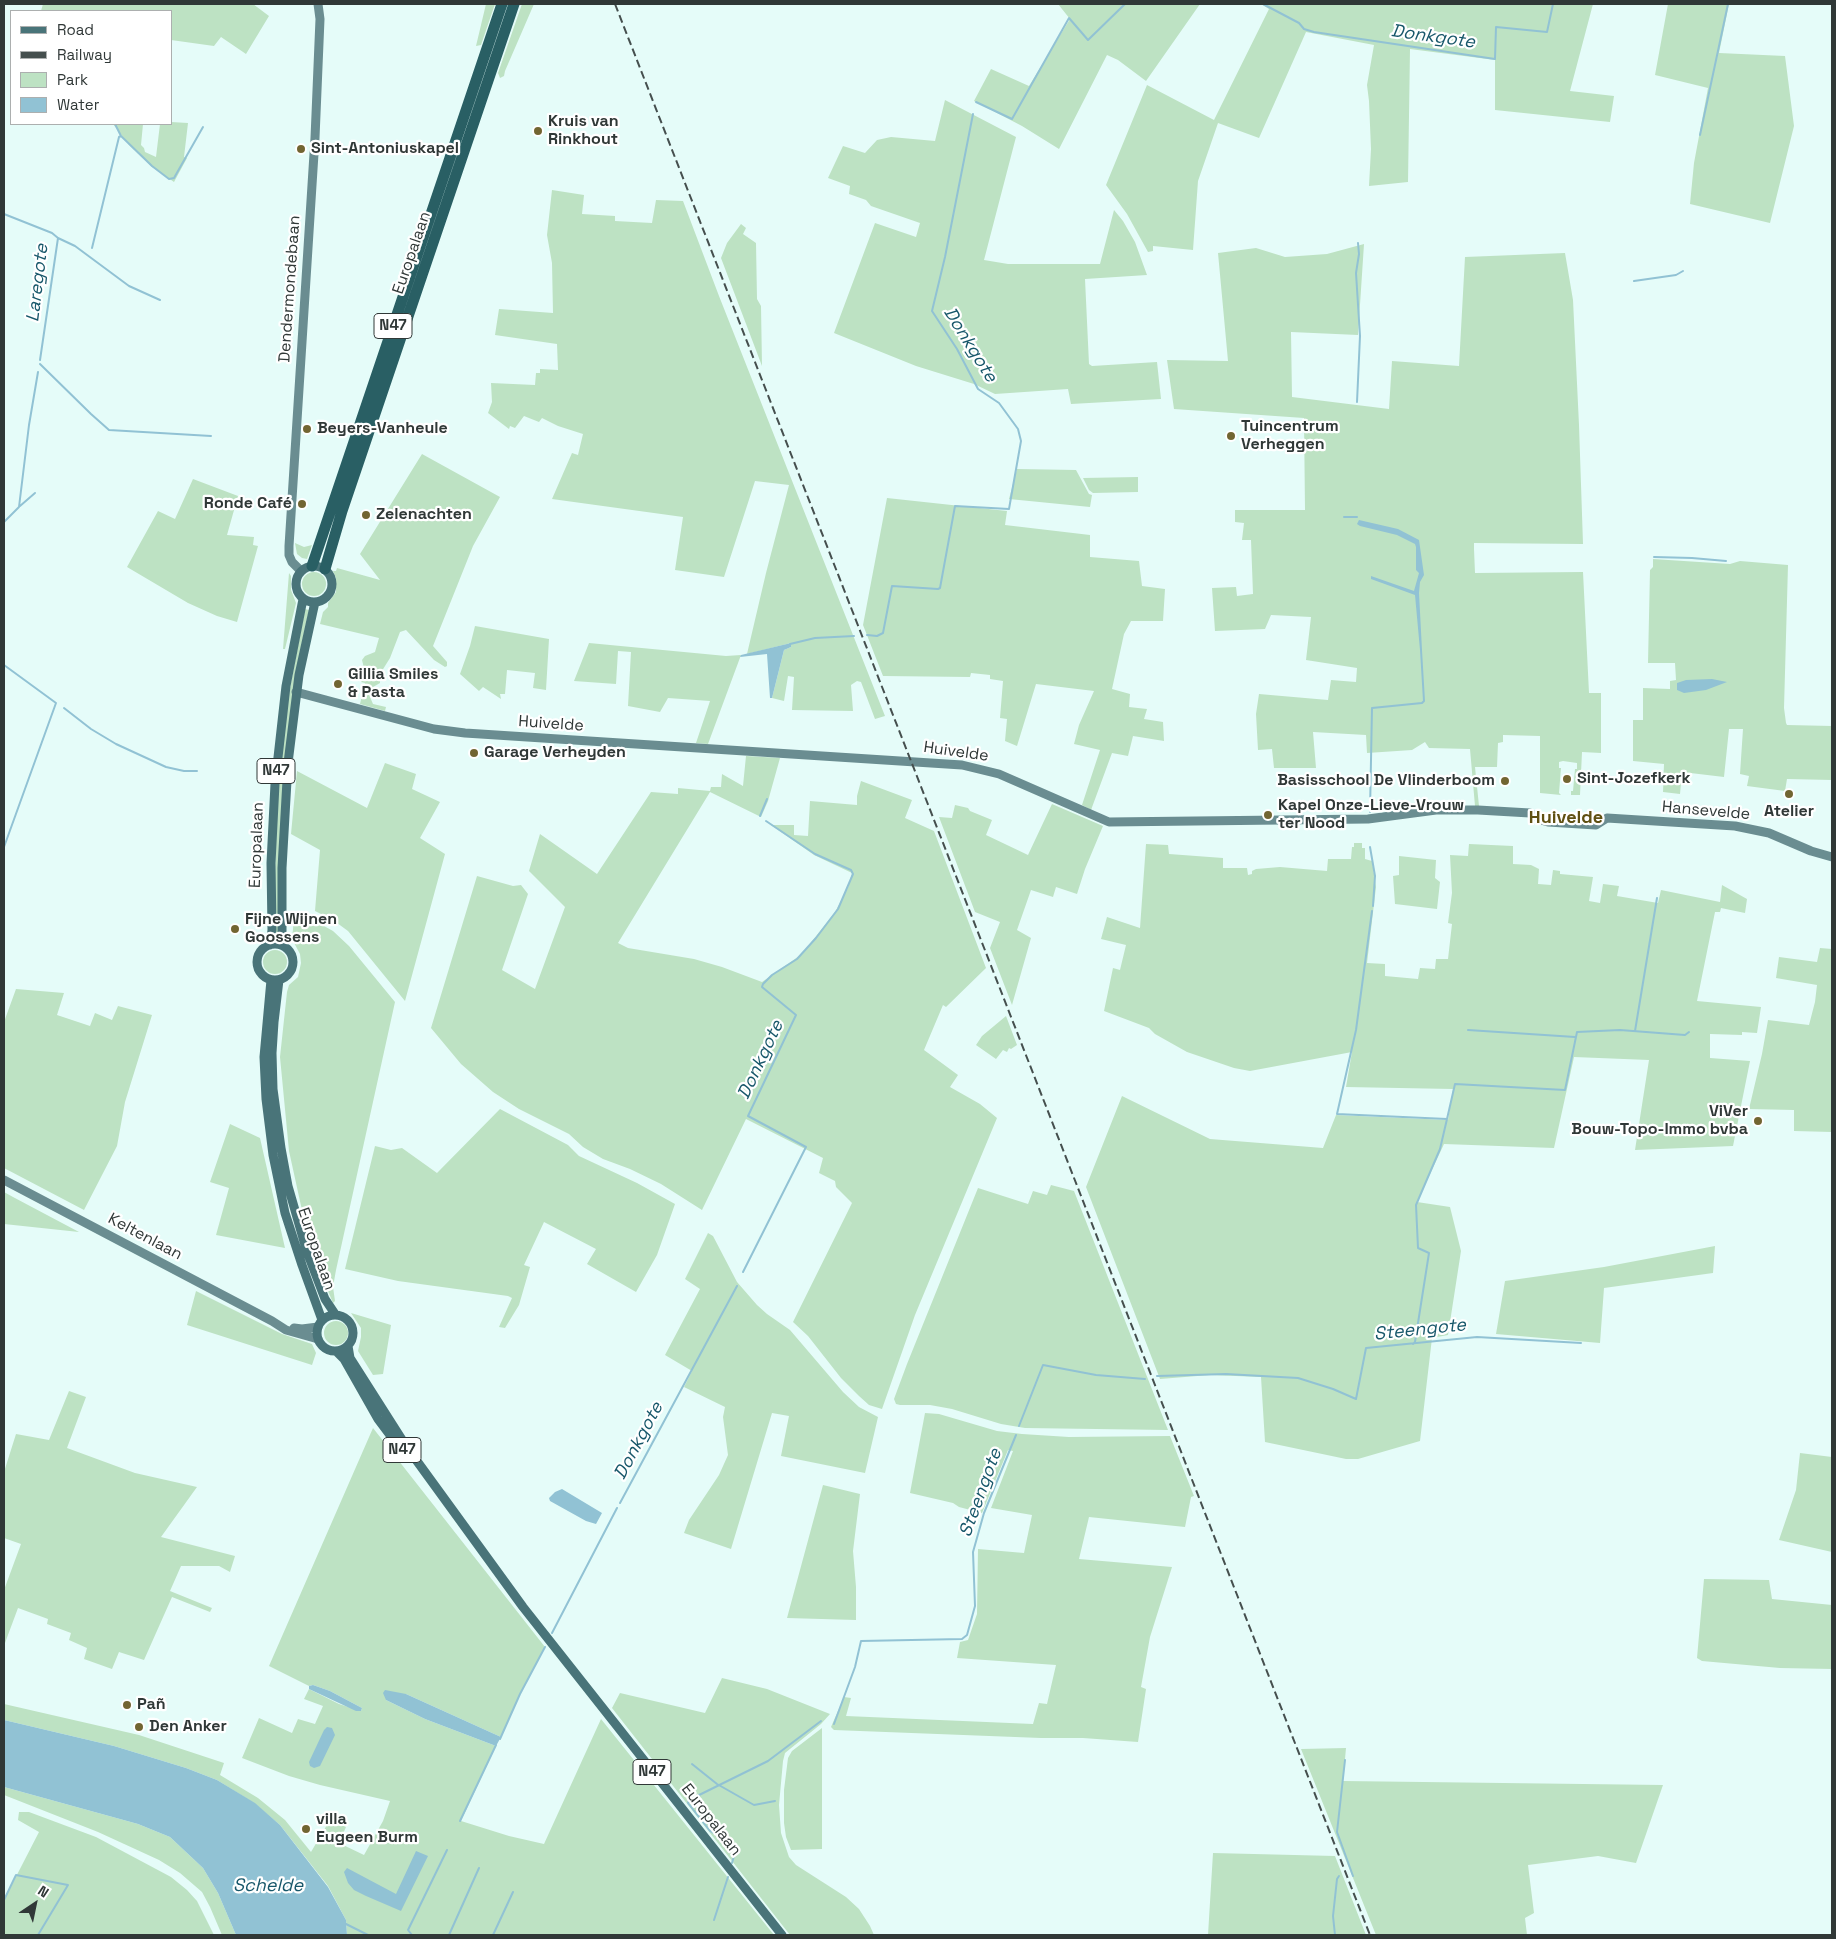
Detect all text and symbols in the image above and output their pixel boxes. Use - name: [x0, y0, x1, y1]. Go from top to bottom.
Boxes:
- legend: [10, 10, 172, 125]
- text: Road: [57, 20, 94, 39]
- water label: Donkgote: [1390, 20, 1476, 54]
- text: Railway: [57, 45, 112, 64]
- text: Park: [57, 70, 88, 89]
- text: Water: [57, 95, 99, 114]
- place label: Kruis van Rinkhout: [548, 112, 619, 150]
- marker: Kruis van Rinkhout: [532, 125, 544, 137]
- place label: Sint-Antoniuskapel: [311, 139, 459, 159]
- marker: Sint-Antoniuskapel: [295, 143, 307, 155]
- street label: Europalaan: [389, 209, 435, 297]
- street label: Dendermondebaan: [275, 215, 305, 363]
- water label: Laregote: [23, 243, 53, 323]
- water label: Donkgote: [939, 304, 1001, 386]
- road number: N47: [374, 314, 412, 338]
- place label: Tuincentrum Verheggen: [1241, 417, 1339, 455]
- place label: Beyers-Vanheule: [317, 419, 448, 439]
- marker: Beyers-Vanheule: [301, 423, 313, 435]
- marker: Tuincentrum Verheggen: [1225, 430, 1237, 442]
- place label: Ronde Café: [204, 494, 292, 514]
- marker: Ronde Café: [296, 498, 308, 510]
- place label: Zelenachten: [376, 505, 472, 525]
- marker: Zelenachten: [360, 509, 372, 521]
- place label: Gillia Smiles & Pasta: [348, 665, 438, 703]
- marker: Gillia Smiles & Pasta: [332, 678, 344, 690]
- street label: Huivelde: [518, 712, 584, 736]
- street label: Huivelde: [922, 738, 990, 766]
- place label: Garage Verheyden: [484, 743, 626, 763]
- marker: Garage Verheyden: [468, 747, 480, 759]
- road number: N47: [257, 758, 295, 784]
- place label: Sint-Jozefkerk: [1577, 769, 1691, 789]
- place label: Basisschool De Vlinderboom: [1277, 771, 1495, 791]
- marker: Sint-Jozefkerk: [1561, 773, 1573, 785]
- marker: Basisschool De Vlinderboom: [1499, 775, 1511, 787]
- marker: Atelier: [1783, 788, 1795, 800]
- place label: Kapel Onze-Lieve-Vrouw ter Nood: [1278, 796, 1464, 834]
- street label: Hansevelde: [1661, 798, 1751, 824]
- street label: Europalaan: [246, 802, 268, 888]
- place label: Atelier: [1764, 802, 1814, 822]
- district label: Huivelde: [1529, 807, 1603, 829]
- marker: Kapel Onze-Lieve-Vrouw ter Nood: [1262, 809, 1274, 821]
- place label: Fijne Wijnen Goossens: [245, 910, 337, 948]
- marker: Fijne Wijnen Goossens: [229, 923, 241, 935]
- water label: Donkgote: [733, 1017, 789, 1103]
- place label: ViVer Bouw-Topo-Immo bvba: [1571, 1102, 1748, 1140]
- marker: ViVer Bouw-Topo-Immo bvba: [1752, 1115, 1764, 1127]
- street label: Europalaan: [293, 1205, 339, 1293]
- street label: Keltenlaan: [105, 1209, 185, 1265]
- water label: Steengote: [1373, 1314, 1467, 1346]
- water label: Donkgote: [610, 1399, 668, 1483]
- road number: N47: [383, 1438, 421, 1462]
- water label: Steengote: [955, 1446, 1007, 1540]
- place label: Pañ: [137, 1695, 166, 1715]
- marker: Pañ: [121, 1699, 133, 1711]
- place label: Den Anker: [149, 1717, 227, 1737]
- marker: Den Anker: [133, 1721, 145, 1733]
- road number: N47: [633, 1760, 671, 1784]
- street label: Europalaan: [677, 1780, 745, 1860]
- place label: villa Eugeen Burm: [316, 1810, 418, 1848]
- marker: villa Eugeen Burm: [300, 1823, 312, 1835]
- water label: Schelde: [233, 1875, 303, 1897]
- north arrow: [10, 1879, 60, 1929]
- text: N: [34, 1881, 52, 1902]

